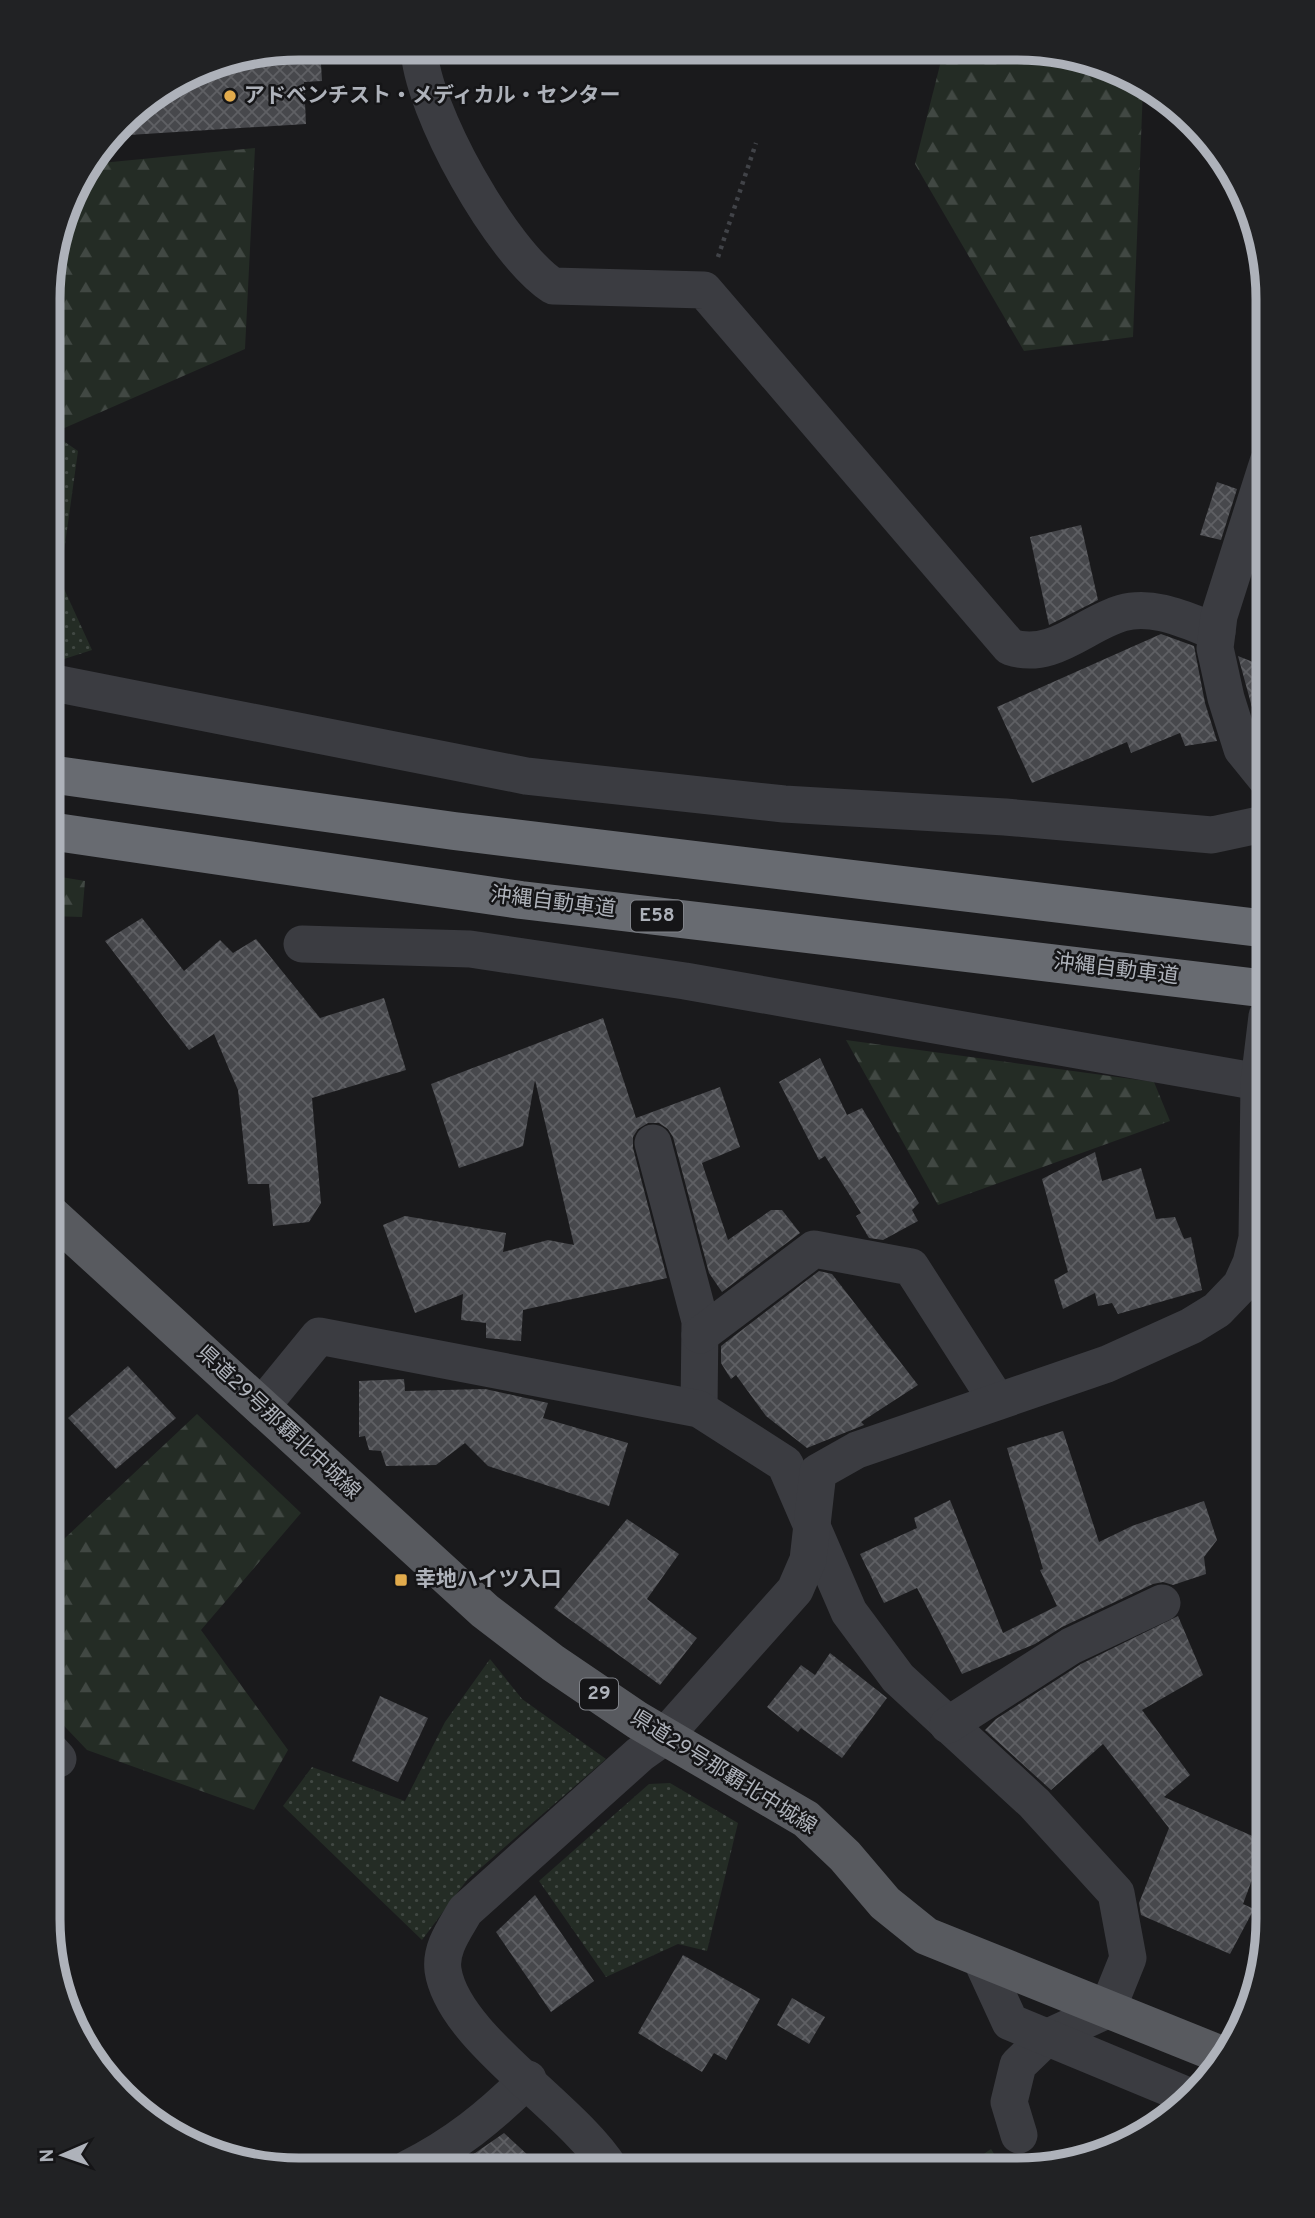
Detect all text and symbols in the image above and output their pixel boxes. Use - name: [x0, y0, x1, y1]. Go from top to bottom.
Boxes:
- place label: アドベンチスト・メディカル・センター: [244, 83, 621, 110]
- marker: アドベンチスト・メディカル・センター: [222, 88, 238, 104]
- street label: 沖縄自動車道: [489, 882, 617, 924]
- road number: E58: [631, 900, 683, 932]
- street label: 沖縄自動車道: [1052, 949, 1180, 991]
- street label: 県道29号那覇北中城線: [190, 1340, 366, 1506]
- place label: 幸地ハイツ入口: [415, 1567, 562, 1594]
- marker: 幸地ハイツ入口: [393, 1572, 409, 1588]
- road number: 29: [580, 1678, 618, 1710]
- street label: 県道29号那覇北中城線: [625, 1705, 821, 1841]
- north arrow: [28, 2120, 98, 2190]
- text: N: [36, 2148, 60, 2163]

